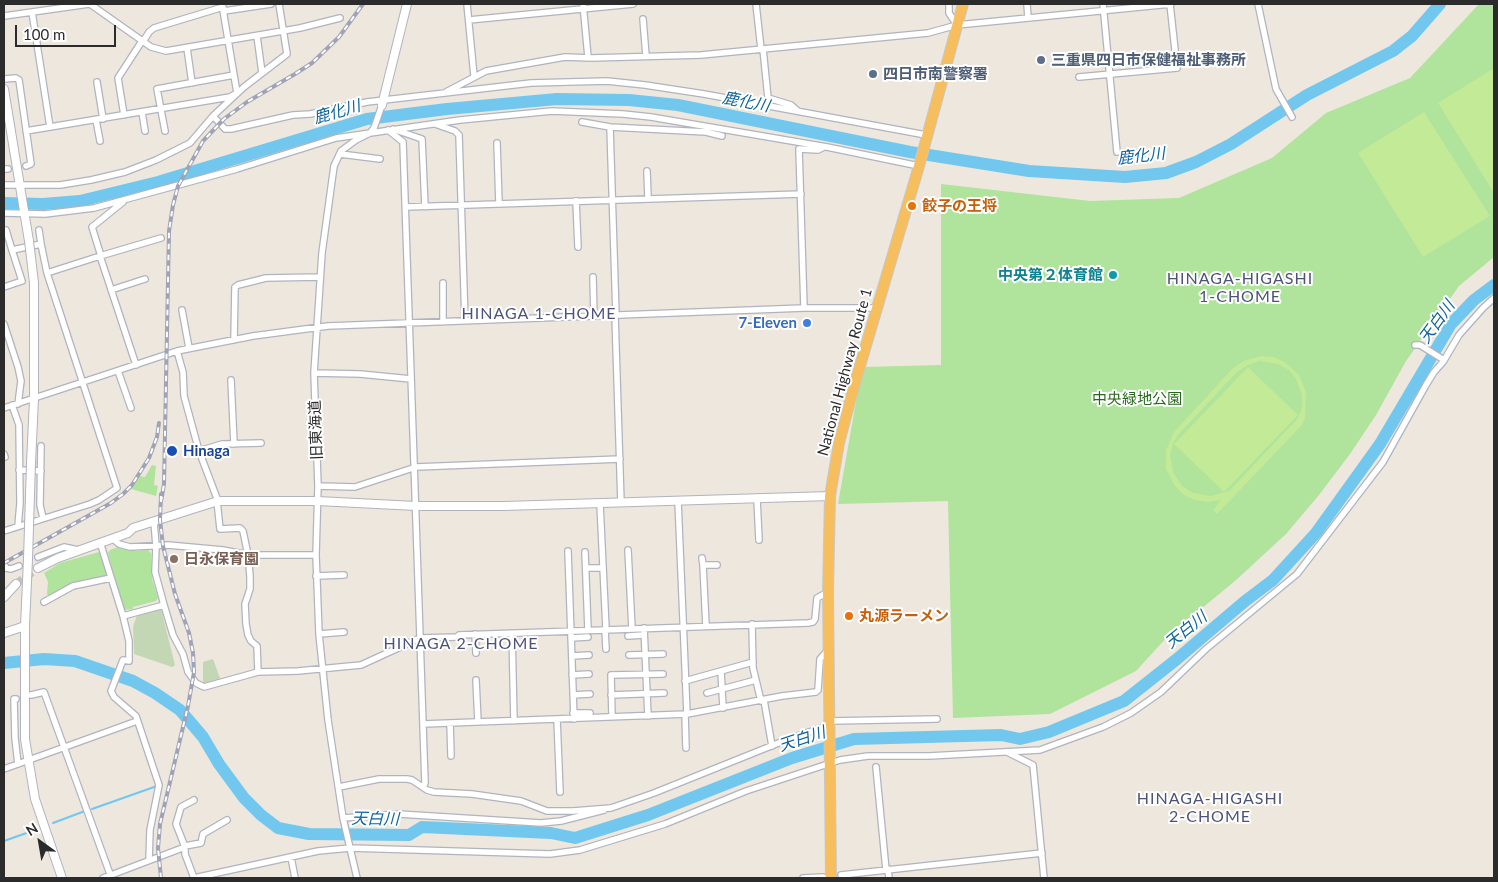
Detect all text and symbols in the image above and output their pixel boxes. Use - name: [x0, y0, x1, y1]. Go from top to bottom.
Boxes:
- scale bar: [18, 15, 119, 47]
- text: 100 m: [23, 25, 65, 43]
- place label: 三重県四日市保健福祉事務所: [1051, 51, 1246, 69]
- marker: 三重県四日市保健福祉事務所: [1035, 54, 1047, 66]
- place label: 四日市南警察署: [883, 65, 988, 83]
- marker: 四日市南警察署: [867, 68, 879, 80]
- water label: 鹿化川: [721, 88, 771, 116]
- water label: 鹿化川: [311, 96, 363, 128]
- water label: 鹿化川: [1116, 144, 1166, 168]
- place label: 餃子の王将: [922, 197, 997, 215]
- marker: 餃子の王将: [906, 200, 918, 212]
- place label: 中央第２体育館: [998, 266, 1103, 284]
- marker: 中央第２体育館: [1107, 269, 1119, 281]
- district label: HINAGA-HIGASHI 1-CHOME: [1165, 269, 1315, 307]
- street label: National Highway Route 1: [814, 286, 876, 458]
- water label: 天白川: [1415, 297, 1459, 347]
- district label: HINAGA 1-CHOME: [460, 304, 618, 324]
- place label: 7-Eleven: [738, 314, 797, 332]
- marker: 7-Eleven: [801, 317, 813, 329]
- park label: 中央緑地公園: [1092, 390, 1182, 408]
- street label: 旧東海道: [306, 400, 326, 460]
- place label: Hinaga: [183, 442, 230, 460]
- marker: Hinaga: [165, 444, 179, 458]
- place label: 日永保育園: [184, 550, 259, 568]
- marker: 日永保育園: [168, 553, 180, 565]
- place label: 丸源ラーメン: [859, 607, 949, 625]
- water label: 天白川: [1161, 607, 1211, 653]
- marker: 丸源ラーメン: [843, 610, 855, 622]
- district label: HINAGA 2-CHOME: [382, 634, 540, 654]
- water label: 天白川: [776, 722, 828, 756]
- district label: HINAGA-HIGASHI 2-CHOME: [1135, 789, 1285, 827]
- water label: 天白川: [351, 809, 399, 829]
- north arrow: [15, 817, 65, 867]
- text: N: [23, 819, 41, 839]

